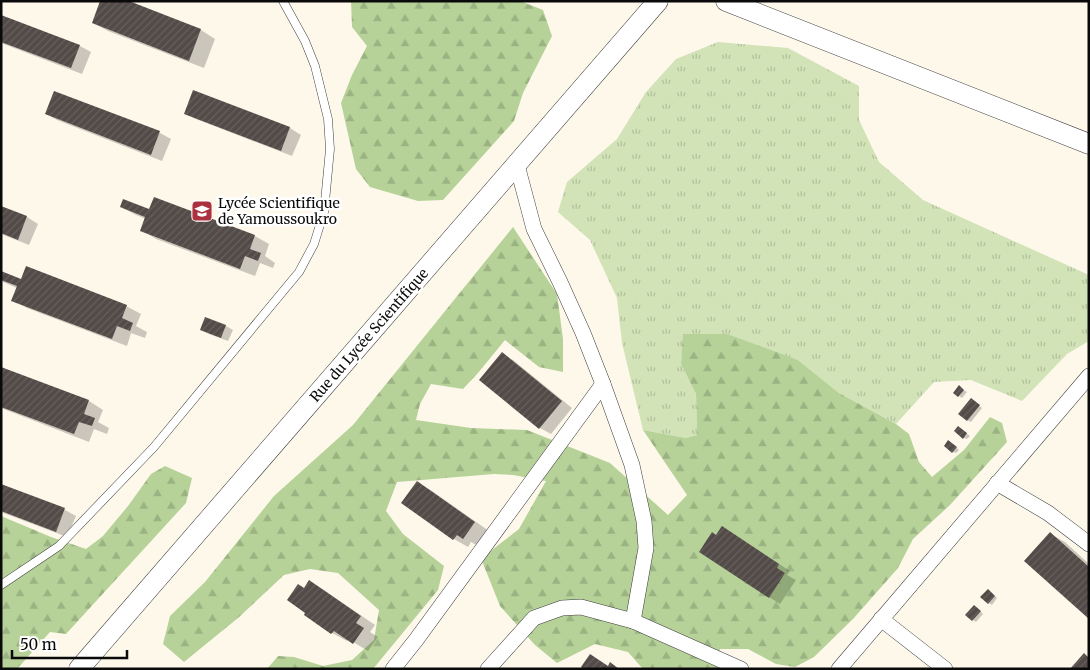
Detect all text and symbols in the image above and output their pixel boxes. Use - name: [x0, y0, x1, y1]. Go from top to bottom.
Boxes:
- place label: Lycée Scientifique de Yamoussoukro: [218, 194, 340, 228]
- school or university icon: Lycée Scientifique de Yamoussoukro: [190, 199, 214, 223]
- street label: Rue du Lycée Scientifique: [306, 264, 432, 406]
- scale bar: [12, 628, 128, 660]
- text: 50 m: [20, 635, 57, 654]

